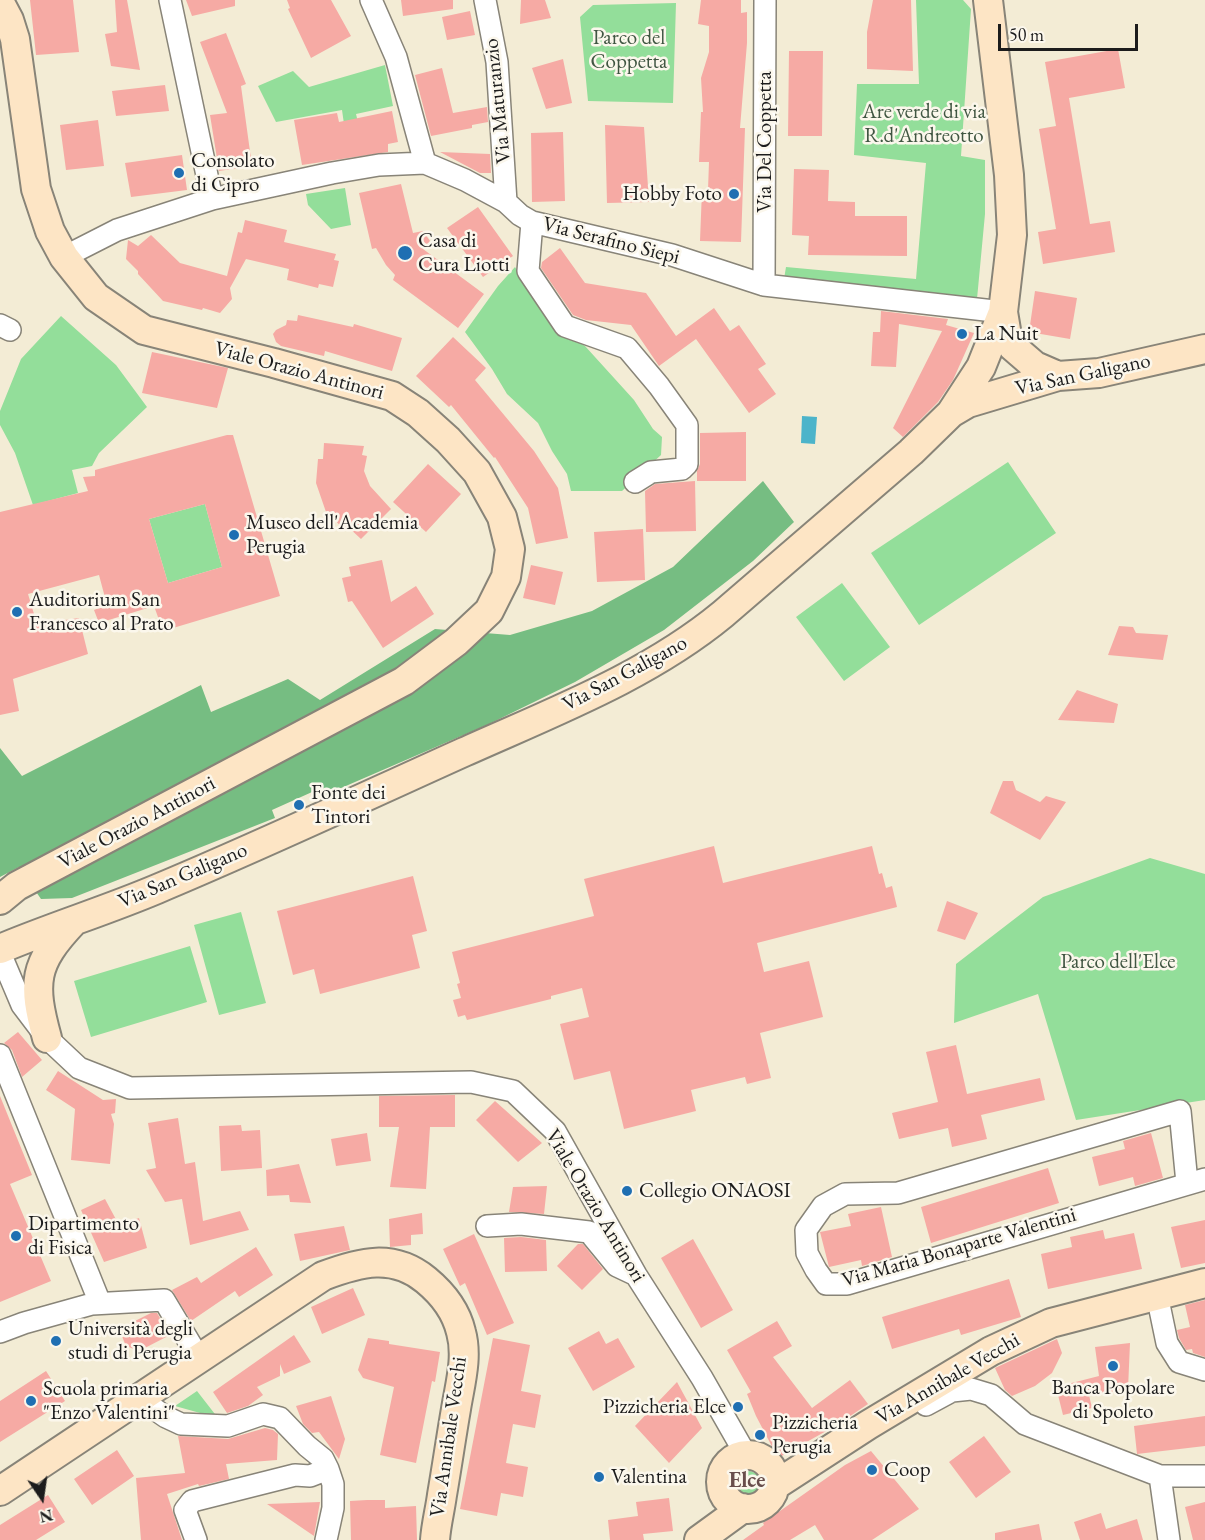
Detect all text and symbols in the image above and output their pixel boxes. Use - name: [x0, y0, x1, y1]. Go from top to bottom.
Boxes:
- scale bar: [1001, 12, 1140, 50]
- text: 50 m: [1009, 23, 1044, 46]
- park label: Parco del Coppetta: [591, 25, 667, 75]
- street label: Via Maturanzio: [479, 37, 517, 165]
- street label: Via Del Coppetta: [752, 71, 778, 213]
- park label: Are verde di via R.d'Andreotto: [862, 99, 986, 149]
- place label: Consolato di Cipro: [191, 148, 275, 198]
- marker: Consolato di Cipro: [172, 166, 186, 180]
- place label: Hobby Foto: [623, 181, 722, 207]
- marker: Hobby Foto: [727, 187, 741, 201]
- street label: Via Serafino Siepi: [540, 212, 682, 270]
- place label: Casa di Cura Liotti: [418, 228, 510, 278]
- marker: Casa di Cura Liotti: [396, 244, 414, 262]
- place label: La Nuit: [974, 321, 1038, 347]
- marker: La Nuit: [955, 327, 969, 341]
- street label: Viale Orazio Antinori: [212, 336, 386, 406]
- street label: Via San Galigano: [1013, 348, 1153, 402]
- place label: Museo dell'Academia Perugia: [246, 510, 418, 560]
- marker: Museo dell'Academia Perugia: [227, 528, 241, 542]
- place label: Auditorium San Francesco al Prato: [29, 587, 174, 637]
- marker: Auditorium San Francesco al Prato: [10, 605, 24, 619]
- street label: Via San Galigano: [558, 631, 692, 717]
- street label: Viale Orazio Antinori: [54, 771, 220, 875]
- place label: Fonte dei Tintori: [311, 780, 386, 830]
- marker: Fonte dei Tintori: [292, 798, 306, 812]
- street label: Via San Galigano: [115, 837, 251, 915]
- park label: Parco dell'Elce: [1061, 949, 1175, 975]
- street label: Viale Orazio Antinori: [539, 1125, 651, 1287]
- place label: Collegio ONAOSI: [639, 1178, 791, 1204]
- marker: Collegio ONAOSI: [620, 1184, 634, 1198]
- street label: Via Maria Bonaparte Valentini: [839, 1202, 1079, 1294]
- place label: Dipartimento di Fisica: [28, 1211, 139, 1261]
- marker: Dipartimento di Fisica: [9, 1229, 23, 1243]
- place label: Università degli studi di Perugia: [68, 1316, 193, 1366]
- street label: Via Annibale Vecchi: [872, 1328, 1024, 1430]
- marker: Università degli studi di Perugia: [49, 1334, 63, 1348]
- street label: Via Annibale Vecchi: [425, 1355, 473, 1519]
- marker: Banca Popolare di Spoleto: [1106, 1359, 1120, 1373]
- place label: Banca Popolare di Spoleto: [1051, 1375, 1175, 1425]
- place label: Scuola primaria "Enzo Valentini": [43, 1376, 175, 1426]
- marker: Scuola primaria "Enzo Valentini": [24, 1394, 38, 1408]
- place label: Pizzicheria Elce: [603, 1394, 726, 1420]
- marker: Pizzicheria Elce: [731, 1400, 745, 1414]
- place label: Pizzicheria Perugia: [772, 1410, 858, 1460]
- marker: Pizzicheria Perugia: [753, 1428, 767, 1442]
- place label: Coop: [884, 1457, 931, 1483]
- marker: Coop: [865, 1463, 879, 1477]
- place label: Valentina: [611, 1464, 687, 1490]
- north arrow: [12, 1468, 72, 1528]
- district label: Elce: [729, 1468, 765, 1494]
- marker: Valentina: [592, 1470, 606, 1484]
- text: N: [37, 1504, 55, 1528]

